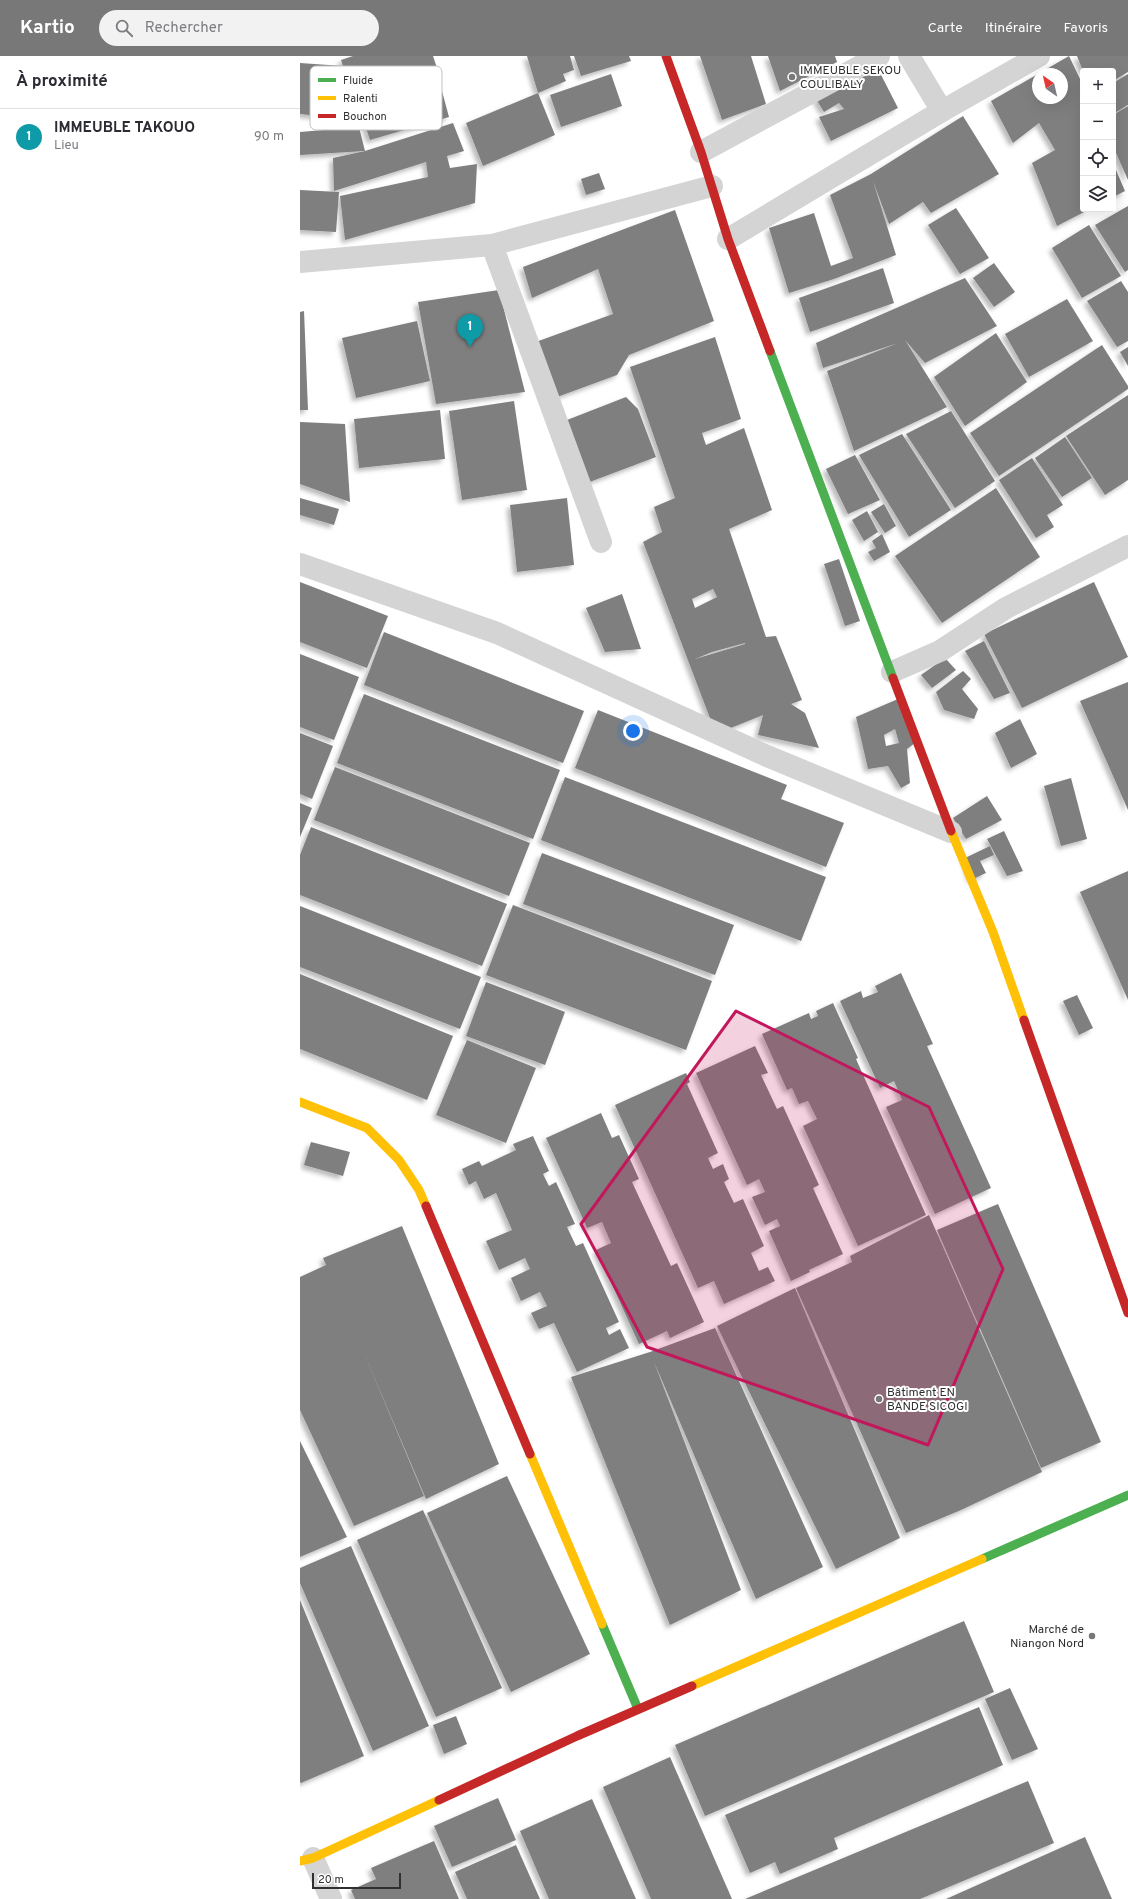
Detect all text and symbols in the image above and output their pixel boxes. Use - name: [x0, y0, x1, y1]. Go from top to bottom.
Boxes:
- search box: [99, 10, 379, 46]
- text: Kartio: [20, 16, 75, 40]
- icon: search: [113, 17, 135, 39]
- text: Rechercher: [145, 19, 223, 38]
- text: Carte: [928, 20, 963, 37]
- text: Itinéraire: [985, 20, 1042, 37]
- text: Favoris: [1064, 20, 1108, 37]
- place label: IMMEUBLE SEKOU COULIBALY: [800, 63, 901, 93]
- legend: [310, 66, 442, 130]
- north arrow: [1032, 68, 1068, 104]
- map controls: [1080, 68, 1116, 212]
- button: +: [1080, 68, 1116, 104]
- text: À proximité: [16, 71, 108, 93]
- marker: IMMEUBLE SEKOU COULIBALY: [787, 72, 797, 82]
- text: Fluide: [343, 74, 373, 88]
- text: Ralenti: [343, 92, 378, 106]
- button: −: [1080, 104, 1116, 140]
- text: Bouchon: [343, 110, 387, 124]
- text: IMMEUBLE TAKOUO: [54, 119, 195, 138]
- text: 1: [26, 129, 32, 145]
- text: 90 m: [254, 129, 284, 145]
- text: Lieu: [54, 138, 79, 154]
- button: locate: [1080, 140, 1116, 176]
- button: layers: [1080, 176, 1116, 212]
- pin: 1: [457, 314, 483, 347]
- your location: [623, 721, 643, 741]
- place label: Bâtiment EN BANDE SICOGI: [887, 1385, 968, 1415]
- marker: Bâtiment EN BANDE SICOGI: [874, 1394, 884, 1404]
- place label: Marché de Niangon Nord: [1010, 1622, 1084, 1652]
- marker: Marché de Niangon Nord: [1087, 1631, 1097, 1641]
- scale bar: [312, 1871, 401, 1890]
- text: 20 m: [318, 1873, 344, 1887]

